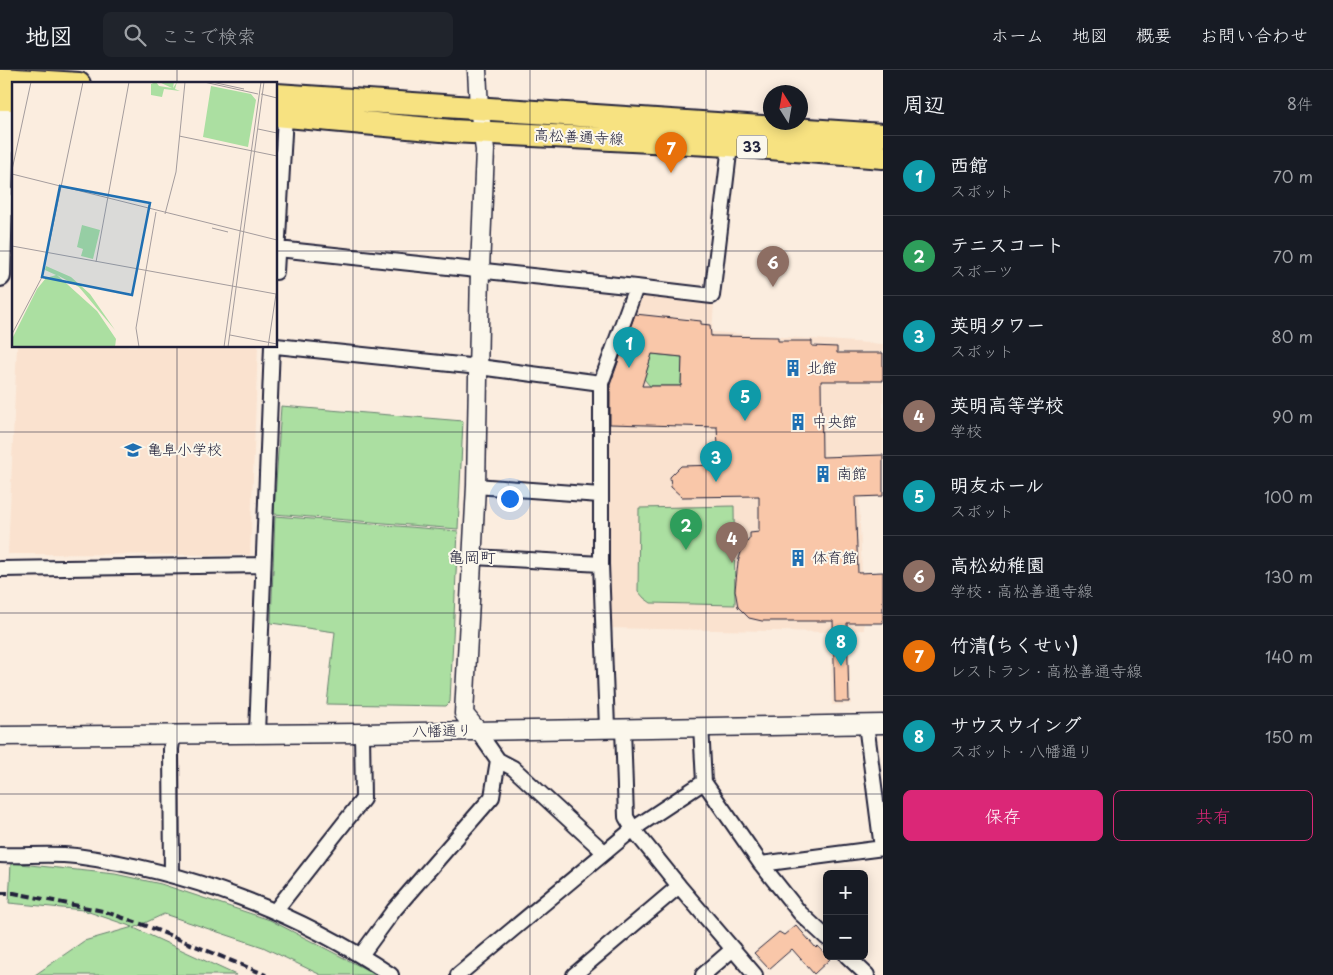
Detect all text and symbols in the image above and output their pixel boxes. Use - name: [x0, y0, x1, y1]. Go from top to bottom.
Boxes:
- search box: [103, 12, 453, 57]
- text: 地図: [25, 17, 73, 53]
- icon: search: [121, 21, 149, 49]
- text: ここで検索: [161, 21, 256, 49]
- text: ホーム: [991, 21, 1044, 48]
- text: 地図: [1072, 21, 1108, 48]
- text: 概要: [1136, 21, 1172, 48]
- text: お問い合わせ: [1200, 21, 1308, 48]
- inset map: [12, 82, 278, 348]
- north arrow: [763, 85, 808, 130]
- text: 周辺: [903, 87, 945, 119]
- text: 8件: [1287, 91, 1313, 115]
- street label: 高松善通寺線: [534, 122, 625, 149]
- pin: 7: [655, 132, 687, 173]
- road number: 33: [737, 136, 767, 158]
- text: 西館: [950, 150, 988, 178]
- text: 1: [915, 164, 923, 188]
- text: 70 m: [1273, 164, 1313, 188]
- text: スポット: [950, 178, 1014, 202]
- text: テニスコート: [950, 230, 1064, 258]
- text: 2: [913, 244, 925, 268]
- text: 70 m: [1273, 244, 1313, 268]
- pin: 6: [757, 246, 789, 287]
- text: スポーツ: [950, 258, 1014, 282]
- text: 英明タワー: [950, 310, 1045, 338]
- text: 3: [914, 324, 924, 348]
- text: 80 m: [1271, 324, 1313, 348]
- pin: 1: [613, 327, 645, 368]
- text: スポット: [950, 338, 1014, 362]
- place label: 北館: [807, 355, 837, 378]
- building icon: 北館: [783, 358, 803, 378]
- pin: 5: [729, 380, 761, 421]
- text: 英明高等学校: [950, 390, 1064, 418]
- text: 4: [914, 404, 924, 428]
- text: 90 m: [1272, 404, 1313, 428]
- place label: 中央館: [812, 409, 857, 432]
- building icon: 中央館: [788, 412, 808, 432]
- text: 学校: [950, 418, 982, 442]
- place label: 亀阜小学校: [147, 437, 222, 460]
- school or university icon: 亀阜小学校: [123, 440, 143, 460]
- pin: 3: [700, 441, 732, 482]
- place label: 南館: [837, 461, 867, 484]
- building icon: 南館: [813, 464, 833, 484]
- text: 明友ホール: [950, 470, 1044, 498]
- text: 5: [914, 484, 924, 508]
- text: 100 m: [1264, 484, 1313, 508]
- your location: [497, 486, 523, 512]
- text: スポット: [950, 498, 1014, 522]
- pin: 2: [670, 509, 702, 550]
- pin: 4: [716, 522, 748, 563]
- district label: 亀岡町: [448, 544, 496, 568]
- place label: 体育館: [812, 545, 857, 568]
- building icon: 体育館: [788, 548, 808, 568]
- text: 高松幼稚園: [950, 550, 1045, 578]
- text: 6: [913, 564, 925, 588]
- text: 130 m: [1265, 564, 1313, 588]
- text: 学校 · 高松善通寺線: [950, 578, 1093, 602]
- pin: 8: [825, 625, 857, 666]
- text: 竹清(ちくせい): [950, 630, 1078, 658]
- text: 7: [914, 644, 924, 668]
- text: 140 m: [1265, 644, 1313, 668]
- text: レストラン · 高松善通寺線: [950, 658, 1142, 682]
- text: サウスウイング: [950, 710, 1081, 738]
- street label: 八幡通り: [412, 717, 472, 742]
- text: 8: [914, 724, 924, 748]
- text: 150 m: [1265, 724, 1313, 748]
- text: スポット · 八幡通り: [950, 738, 1093, 762]
- button: 保存: [903, 790, 1103, 841]
- button: 共有: [1113, 790, 1313, 841]
- map controls: [823, 870, 868, 960]
- button: +: [823, 870, 868, 915]
- button: −: [823, 915, 868, 960]

